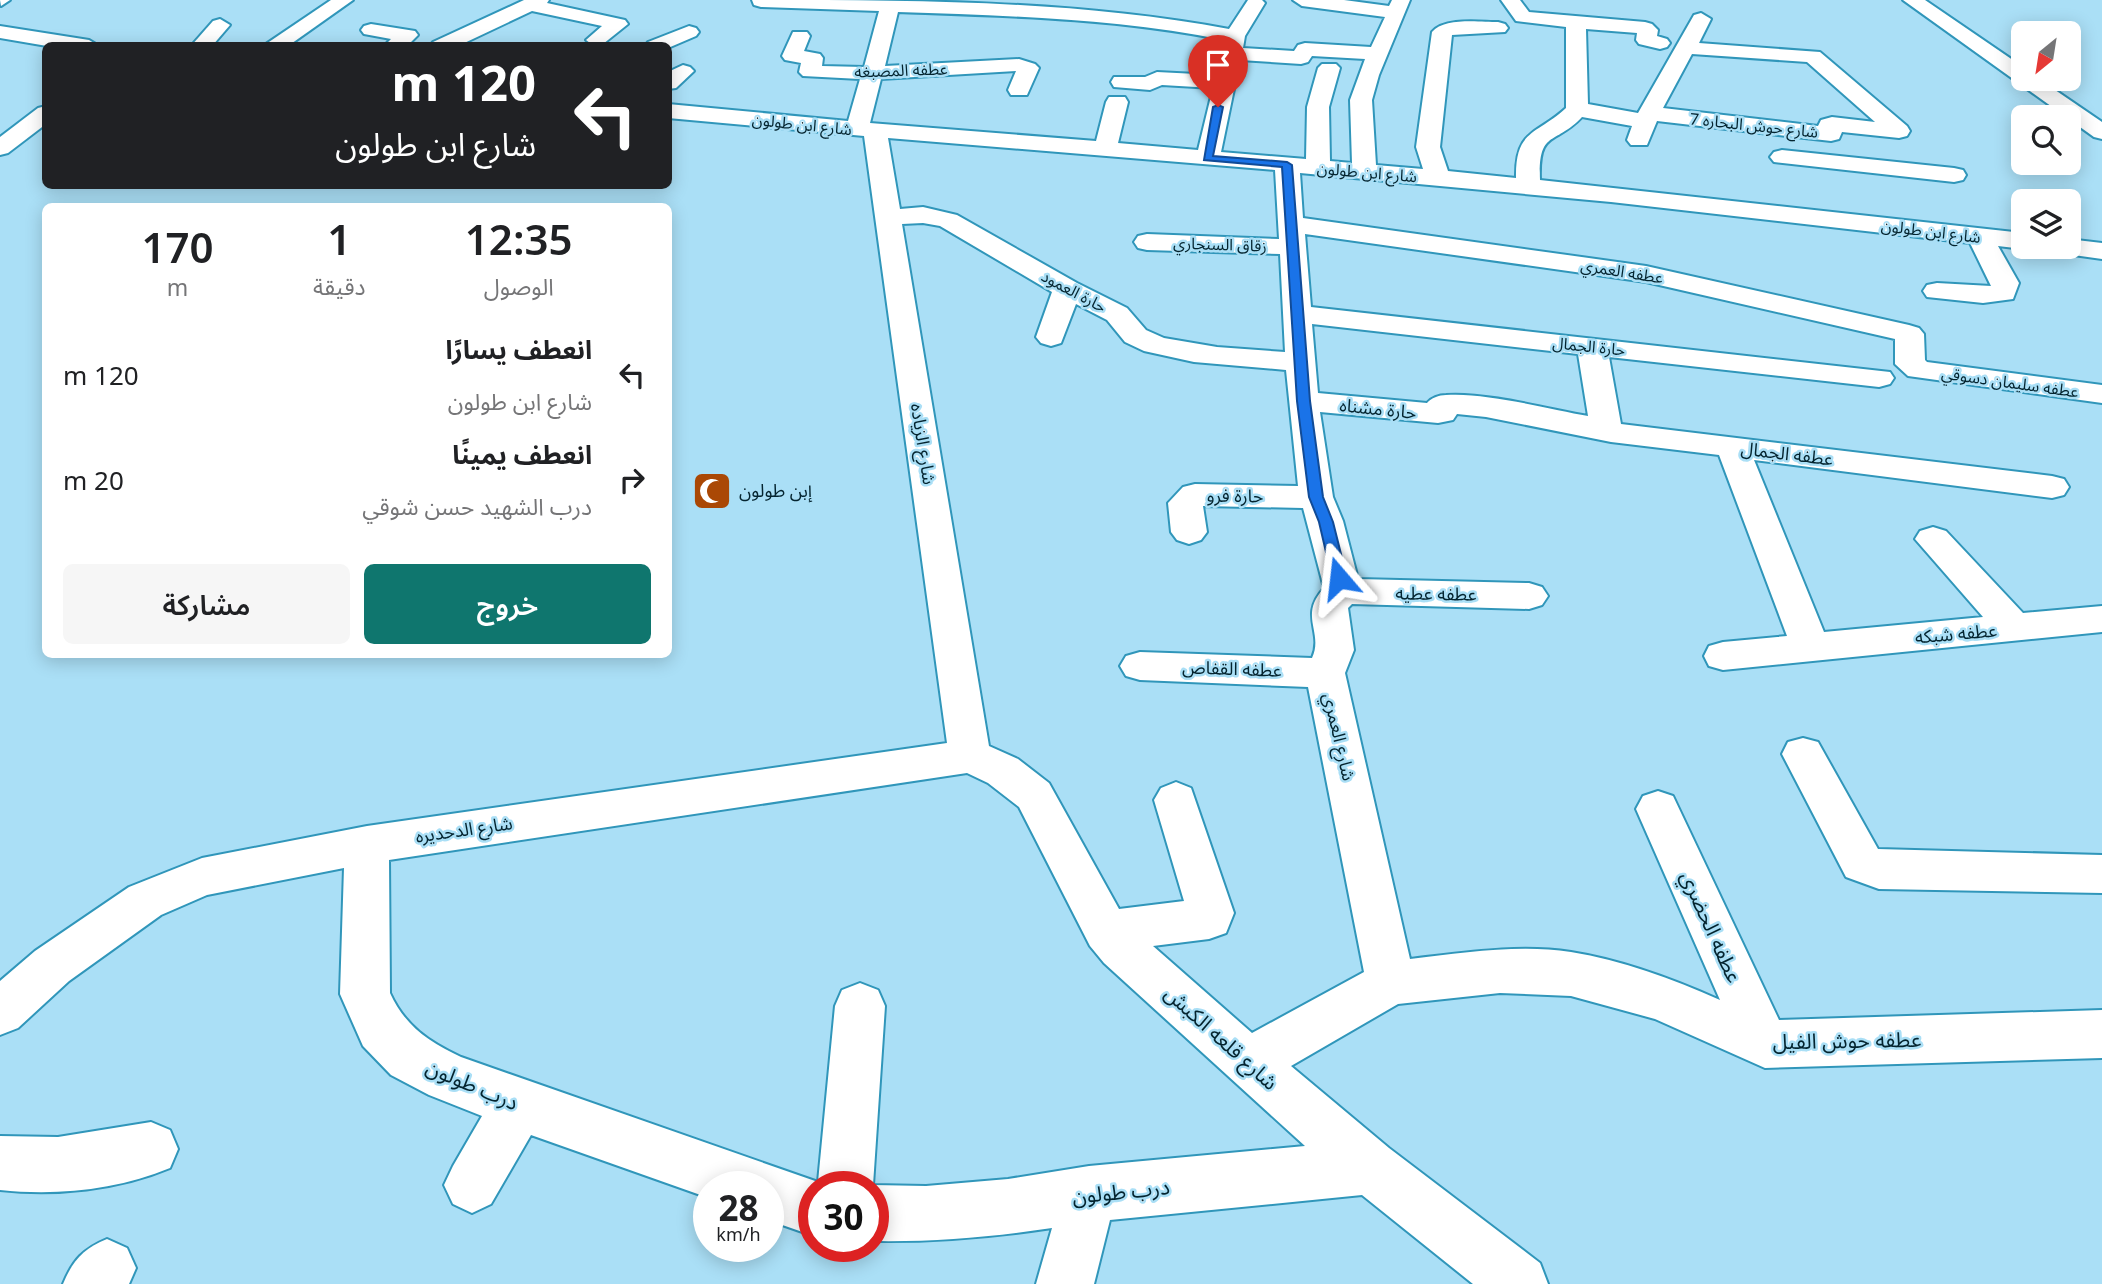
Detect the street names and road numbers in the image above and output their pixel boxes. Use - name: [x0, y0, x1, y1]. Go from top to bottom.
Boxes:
- street label: عطفه المصبغه: [854, 57, 948, 83]
- street label: شارع حوش البحاره 7: [1688, 107, 1819, 145]
- street label: شارع ابن طولون: [751, 108, 853, 142]
- street label: شارع ابن طولون: [1316, 157, 1418, 189]
- street label: شارع ابن طولون: [1880, 214, 1982, 250]
- street label: زقاق السنجاري: [1173, 231, 1267, 258]
- street label: عطفه العمري: [1579, 254, 1665, 290]
- street label: حارة العمود: [1038, 265, 1110, 317]
- street label: حارة الجمال: [1551, 331, 1627, 361]
- street label: عطفه سليمان دسوقي: [1940, 361, 2080, 404]
- street label: حارة مشناه: [1338, 392, 1418, 424]
- street label: شارع الزياده: [903, 402, 942, 487]
- street label: عطفه الجمال: [1740, 435, 1835, 471]
- street label: حارة فرو: [1206, 483, 1264, 507]
- street label: عطفه عطيه: [1395, 580, 1477, 606]
- street label: عطفه شبكه: [1914, 617, 1998, 649]
- street label: عطفه القفاص: [1182, 654, 1282, 682]
- street label: شارع العمري: [1315, 691, 1362, 784]
- street label: شارع الدحديره: [414, 810, 514, 851]
- street label: عطفه الحضري: [1672, 866, 1749, 988]
- street label: شارع قلعه الكبش: [1158, 979, 1284, 1097]
- street label: عطفه حوش الفيل: [1772, 1025, 1922, 1055]
- street label: درب طولون: [422, 1052, 523, 1116]
- street label: درب طولون: [1071, 1172, 1171, 1210]

